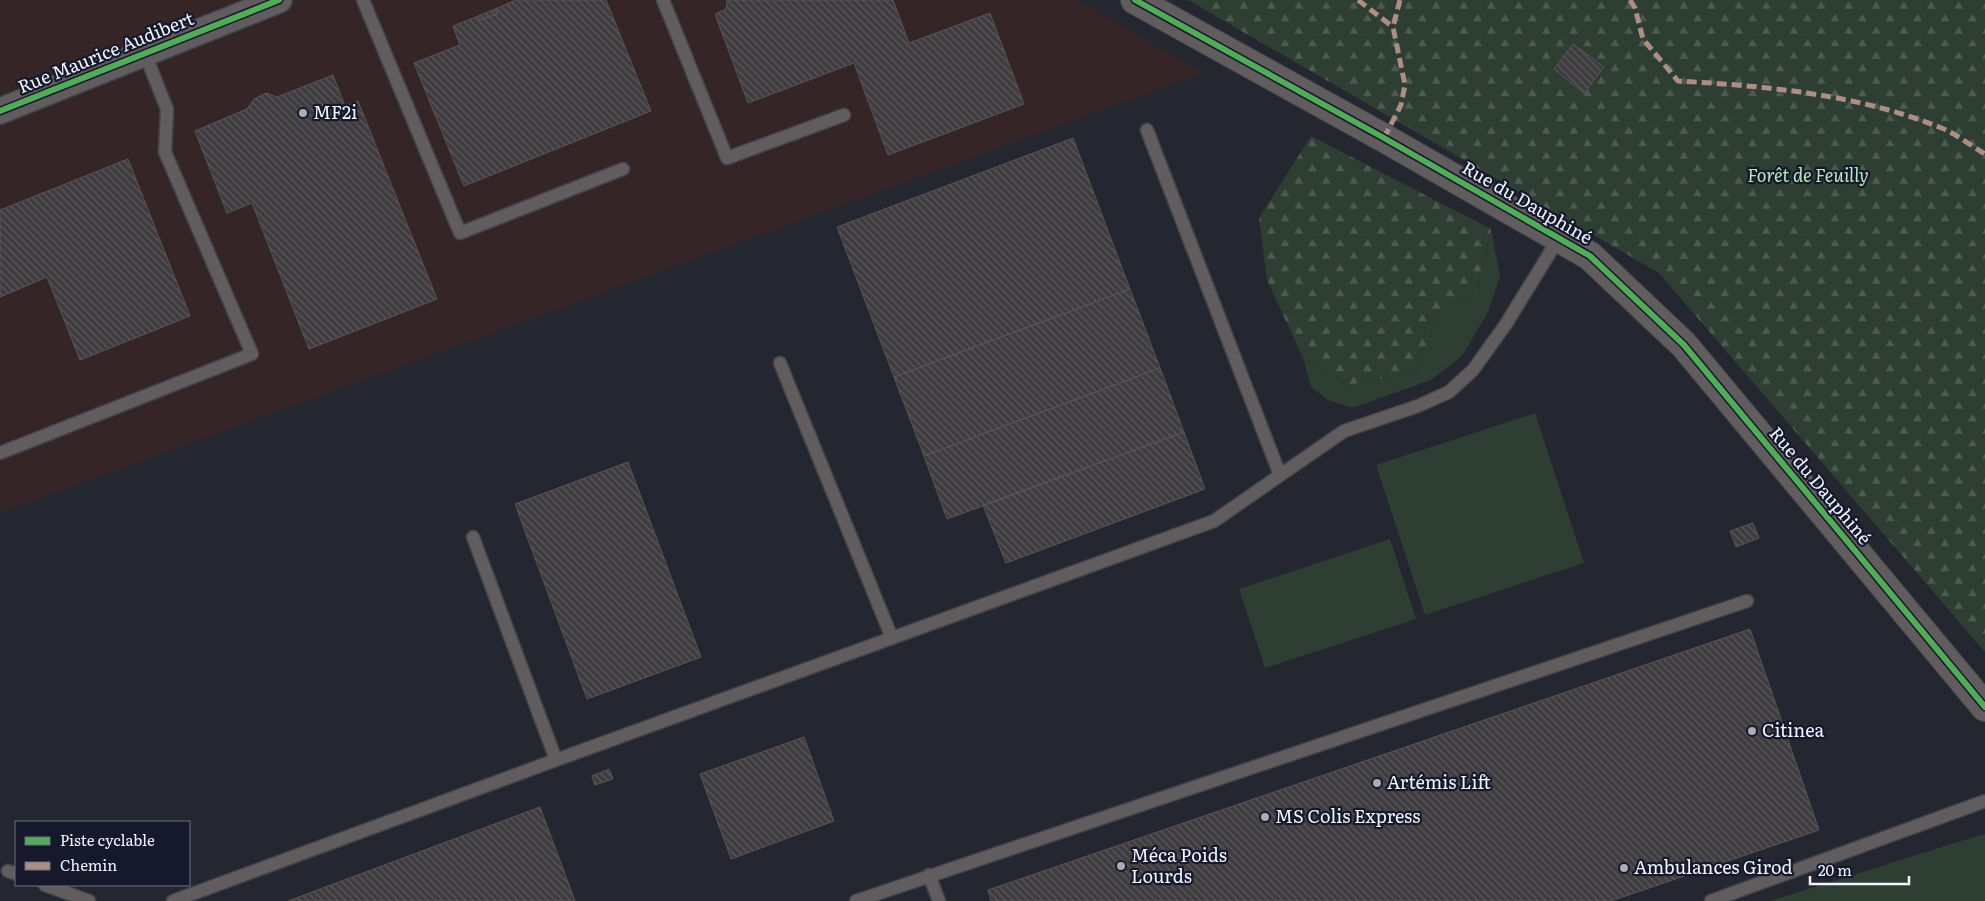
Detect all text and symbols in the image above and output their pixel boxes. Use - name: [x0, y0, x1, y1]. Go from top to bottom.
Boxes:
- street label: Rue Maurice Audibert: [13, 4, 198, 99]
- place label: MF2i: [313, 98, 357, 125]
- marker: MF2i: [297, 107, 309, 119]
- street label: Rue du Dauphiné: [1457, 153, 1598, 250]
- park label: Forêt de Feuilly: [1747, 161, 1869, 188]
- street label: Rue du Dauphiné: [1764, 420, 1879, 550]
- place label: Citinea: [1762, 716, 1824, 743]
- marker: Citinea: [1746, 725, 1758, 737]
- place label: Artémis Lift: [1387, 768, 1491, 795]
- marker: Artémis Lift: [1371, 777, 1383, 789]
- place label: MS Colis Express: [1275, 802, 1420, 829]
- marker: MS Colis Express: [1259, 811, 1271, 823]
- legend: [15, 821, 190, 886]
- text: Piste cyclable: [60, 828, 155, 851]
- place label: Méca Poids Lourds: [1131, 841, 1227, 889]
- text: Chemin: [60, 853, 117, 876]
- place label: Ambulances Girod: [1634, 853, 1793, 880]
- scale bar: [1810, 854, 1909, 886]
- text: 20 m: [1818, 858, 1852, 881]
- marker: Méca Poids Lourds: [1115, 860, 1127, 872]
- marker: Ambulances Girod: [1618, 862, 1630, 874]

